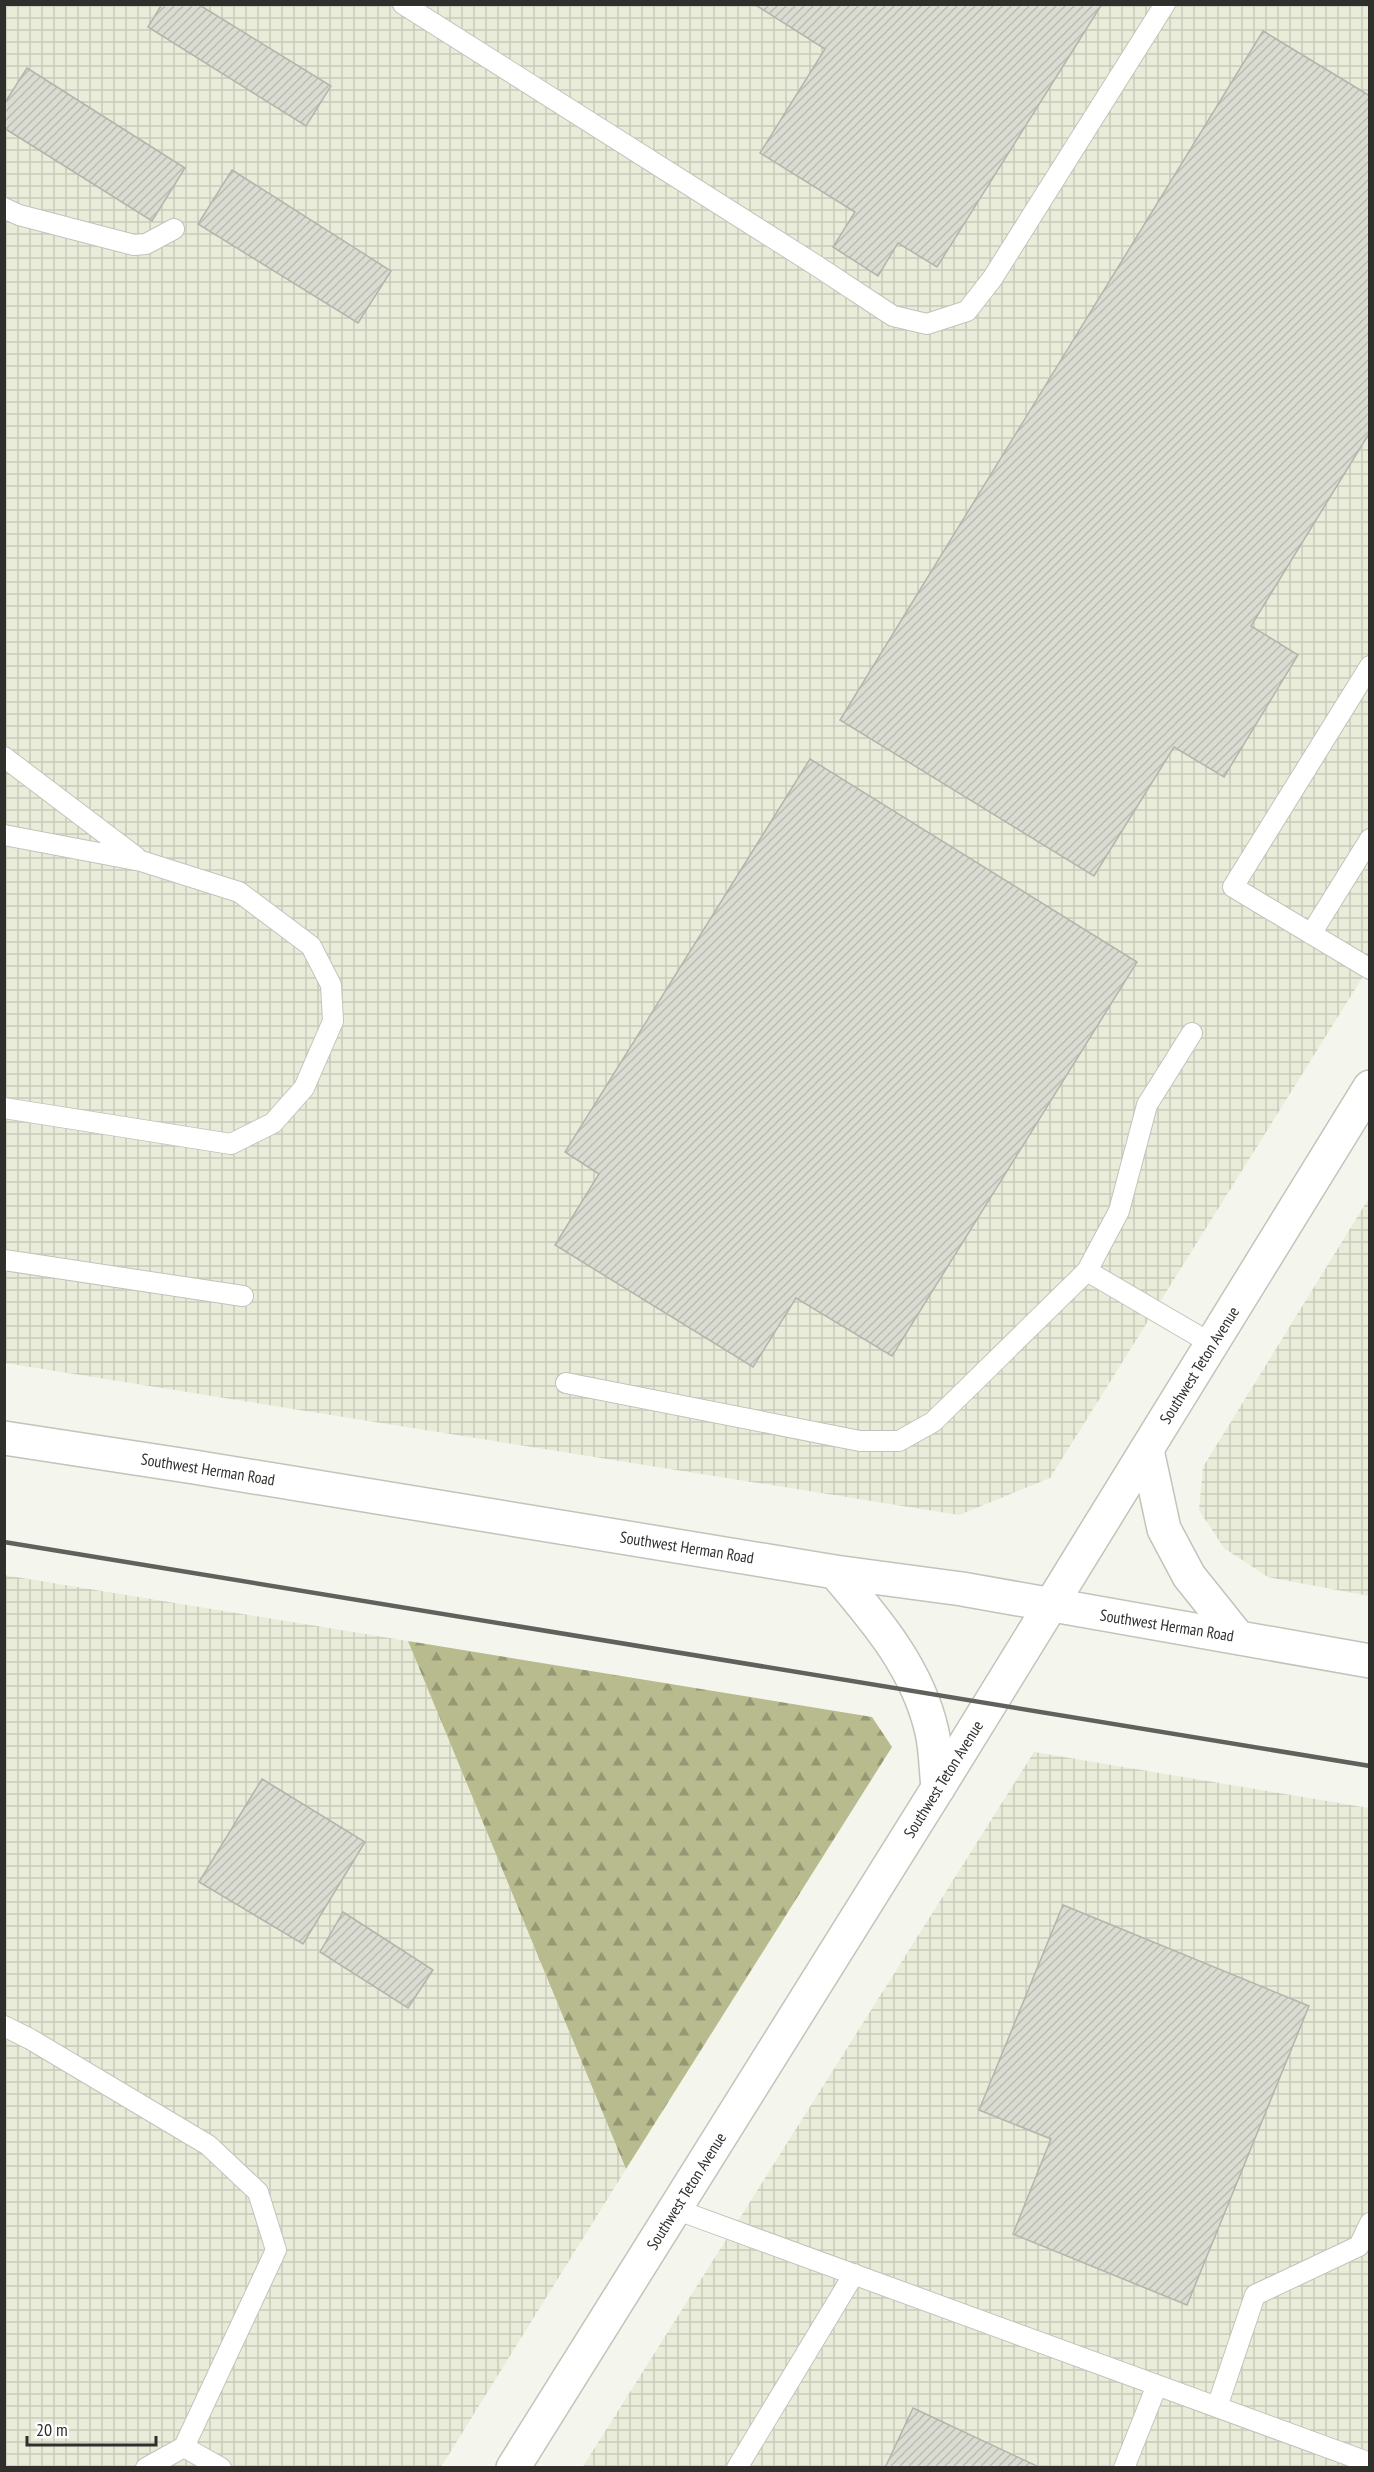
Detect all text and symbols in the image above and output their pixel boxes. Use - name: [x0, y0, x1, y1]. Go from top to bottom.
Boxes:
- street label: Southwest Teton Avenue: [1155, 1303, 1243, 1427]
- street label: Southwest Herman Road: [140, 1449, 276, 1489]
- street label: Southwest Herman Road: [619, 1527, 755, 1567]
- street label: Southwest Herman Road: [1099, 1605, 1235, 1645]
- street label: Southwest Teton Avenue: [899, 1717, 987, 1841]
- street label: Southwest Teton Avenue: [642, 2129, 730, 2253]
- scale bar: [27, 2409, 156, 2447]
- text: 20 m: [36, 2418, 68, 2441]

